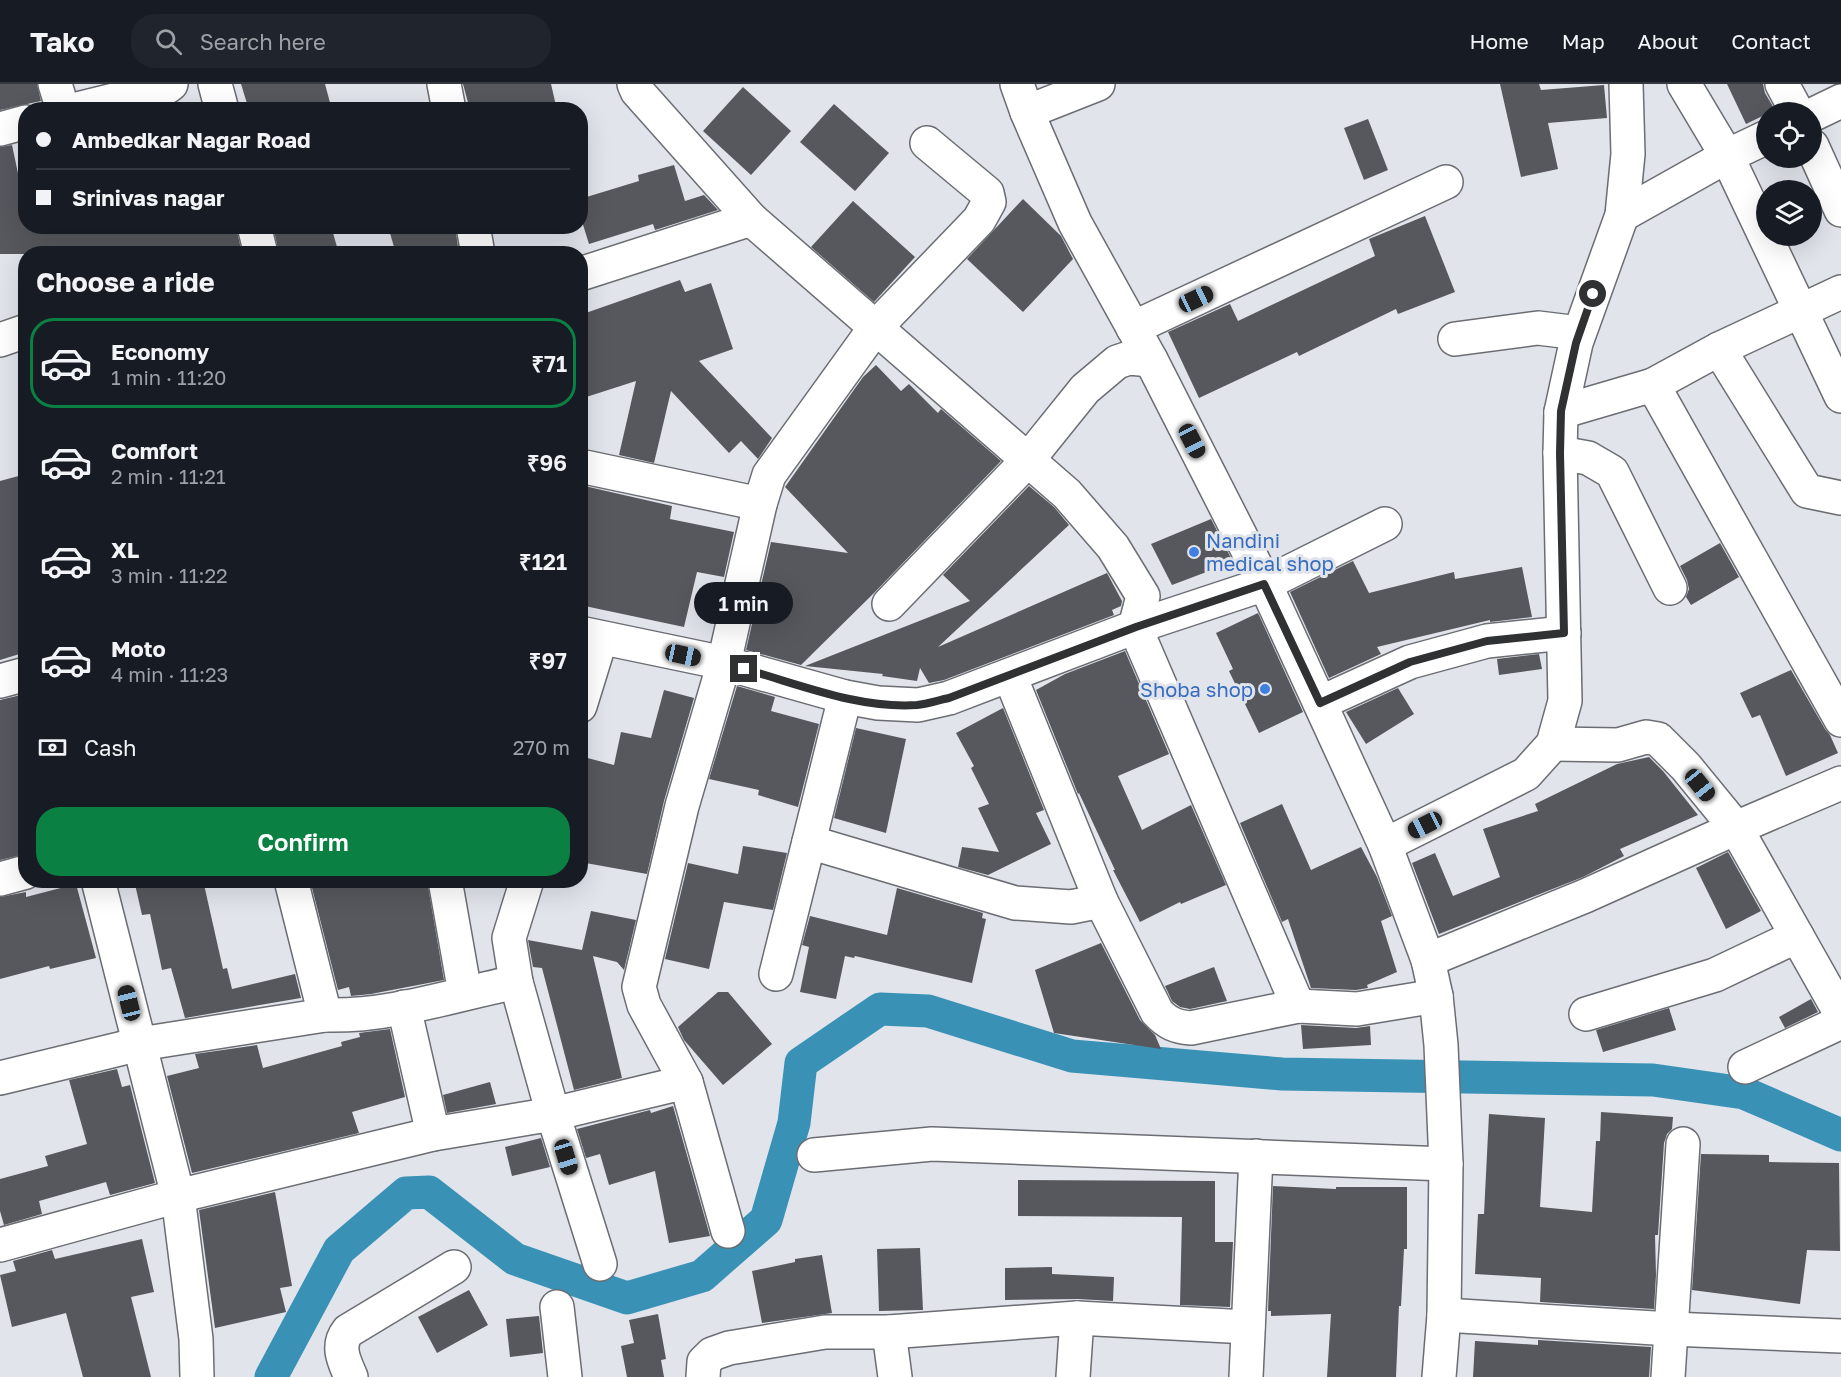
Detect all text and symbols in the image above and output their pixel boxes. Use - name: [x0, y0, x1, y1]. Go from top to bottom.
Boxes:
- search box: [131, 14, 551, 68]
- text: Tako: [30, 25, 95, 58]
- icon: search: [152, 25, 185, 58]
- text: Search here: [200, 28, 326, 55]
- text: Home: [1469, 28, 1529, 54]
- text: Map: [1562, 28, 1605, 54]
- text: About: [1638, 28, 1698, 54]
- text: Contact: [1731, 28, 1811, 54]
- map controls: [1756, 102, 1822, 246]
- button: locate: [1756, 102, 1822, 168]
- text: Ambedkar Nagar Road: [72, 126, 311, 153]
- button: layers: [1756, 180, 1822, 246]
- text: Srinivas nagar: [72, 184, 225, 211]
- text: Choose a ride: [36, 266, 215, 298]
- route start: [1579, 280, 1606, 307]
- car: [1176, 283, 1216, 315]
- icon: car: [39, 336, 93, 390]
- text: Economy: [111, 338, 209, 365]
- text: ₹71: [531, 350, 567, 377]
- text: 1 min · 11:20: [111, 365, 226, 389]
- car: [1176, 421, 1208, 461]
- icon: car: [39, 435, 93, 489]
- text: Comfort: [111, 437, 198, 464]
- text: ₹96: [527, 449, 567, 476]
- text: 2 min · 11:21: [111, 464, 226, 488]
- place label: Nandini medical shop: [1206, 528, 1334, 575]
- icon: car: [39, 534, 93, 588]
- text: XL: [111, 536, 139, 563]
- marker: Nandini medical shop: [1187, 545, 1201, 559]
- text: ₹121: [519, 548, 567, 575]
- text: 3 min · 11:22: [111, 563, 228, 587]
- callout: 1 min: [694, 582, 794, 624]
- text: 1 min: [718, 591, 769, 615]
- icon: car: [39, 633, 93, 687]
- text: Moto: [111, 635, 166, 662]
- car: [664, 642, 702, 668]
- text: ₹97: [529, 647, 567, 674]
- route end: [730, 655, 757, 682]
- text: 4 min · 11:23: [111, 662, 228, 686]
- place label: Shoba shop: [1140, 677, 1253, 701]
- marker: Shoba shop: [1258, 682, 1272, 696]
- icon: cash: [36, 731, 69, 764]
- text: Cash: [84, 734, 137, 761]
- text: 270 m: [513, 735, 570, 759]
- car: [1682, 765, 1718, 805]
- button: Confirm: [36, 807, 570, 876]
- car: [1405, 809, 1445, 841]
- car: [116, 983, 142, 1023]
- car: [552, 1137, 580, 1177]

